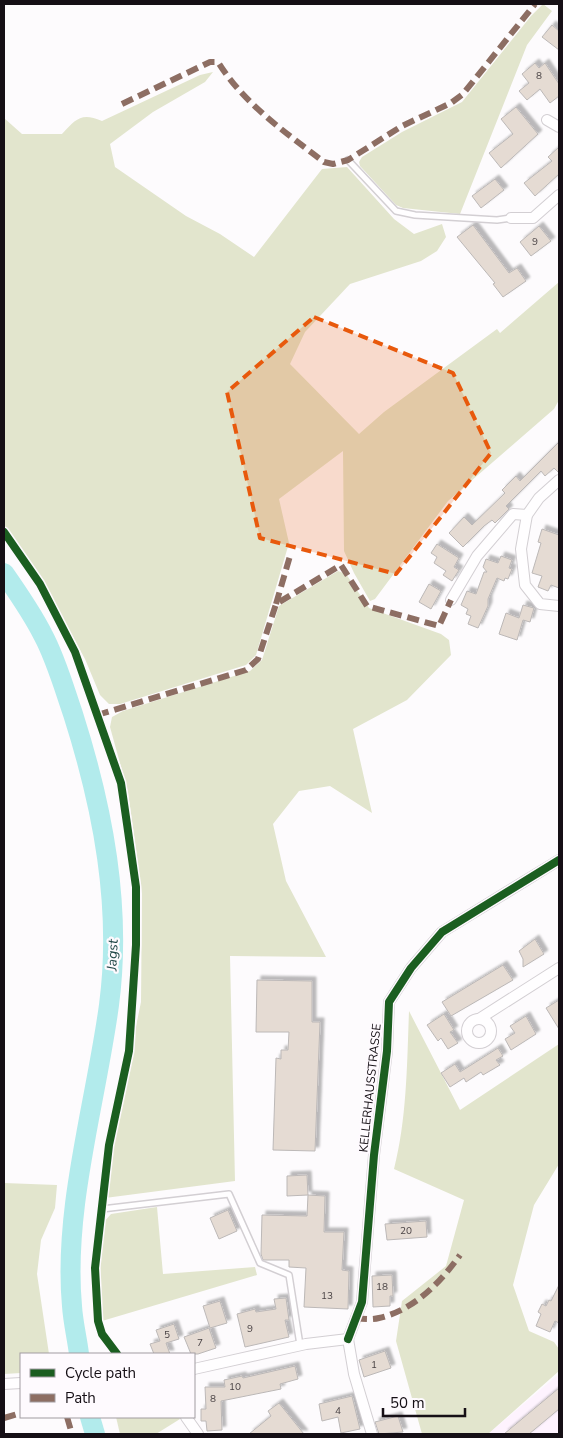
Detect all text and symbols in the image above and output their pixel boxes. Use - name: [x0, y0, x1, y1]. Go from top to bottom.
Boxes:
- house number: 8: [536, 69, 542, 83]
- house number: 9: [532, 235, 538, 249]
- water label: Jagst: [102, 938, 123, 972]
- street label: KELLERHAUSSTRASSE: [355, 1023, 385, 1153]
- house number: 20: [400, 1224, 412, 1238]
- house number: 18: [376, 1280, 388, 1294]
- house number: 13: [321, 1289, 333, 1303]
- house number: 9: [247, 1322, 253, 1336]
- house number: 5: [164, 1328, 170, 1342]
- house number: 7: [197, 1336, 203, 1350]
- legend: [20, 1353, 195, 1418]
- house number: 1: [371, 1358, 377, 1372]
- text: Cycle path: [65, 1363, 136, 1383]
- house number: 10: [229, 1380, 241, 1394]
- scale bar: [383, 1386, 466, 1418]
- text: Path: [65, 1388, 96, 1408]
- house number: 8: [210, 1392, 216, 1406]
- text: 50 m: [390, 1393, 425, 1413]
- house number: 4: [335, 1404, 341, 1418]

